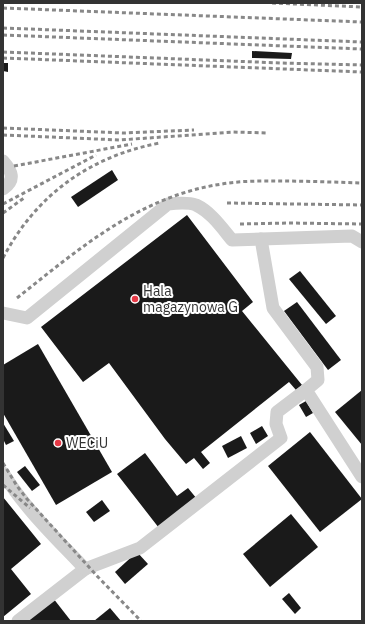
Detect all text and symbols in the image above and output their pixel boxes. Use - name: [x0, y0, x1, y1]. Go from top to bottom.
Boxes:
- place label: Hala magazynowa G: [143, 282, 238, 316]
- marker: Hala magazynowa G: [130, 294, 140, 304]
- place label: WECiU: [66, 434, 108, 452]
- marker: WECiU: [53, 438, 63, 448]

